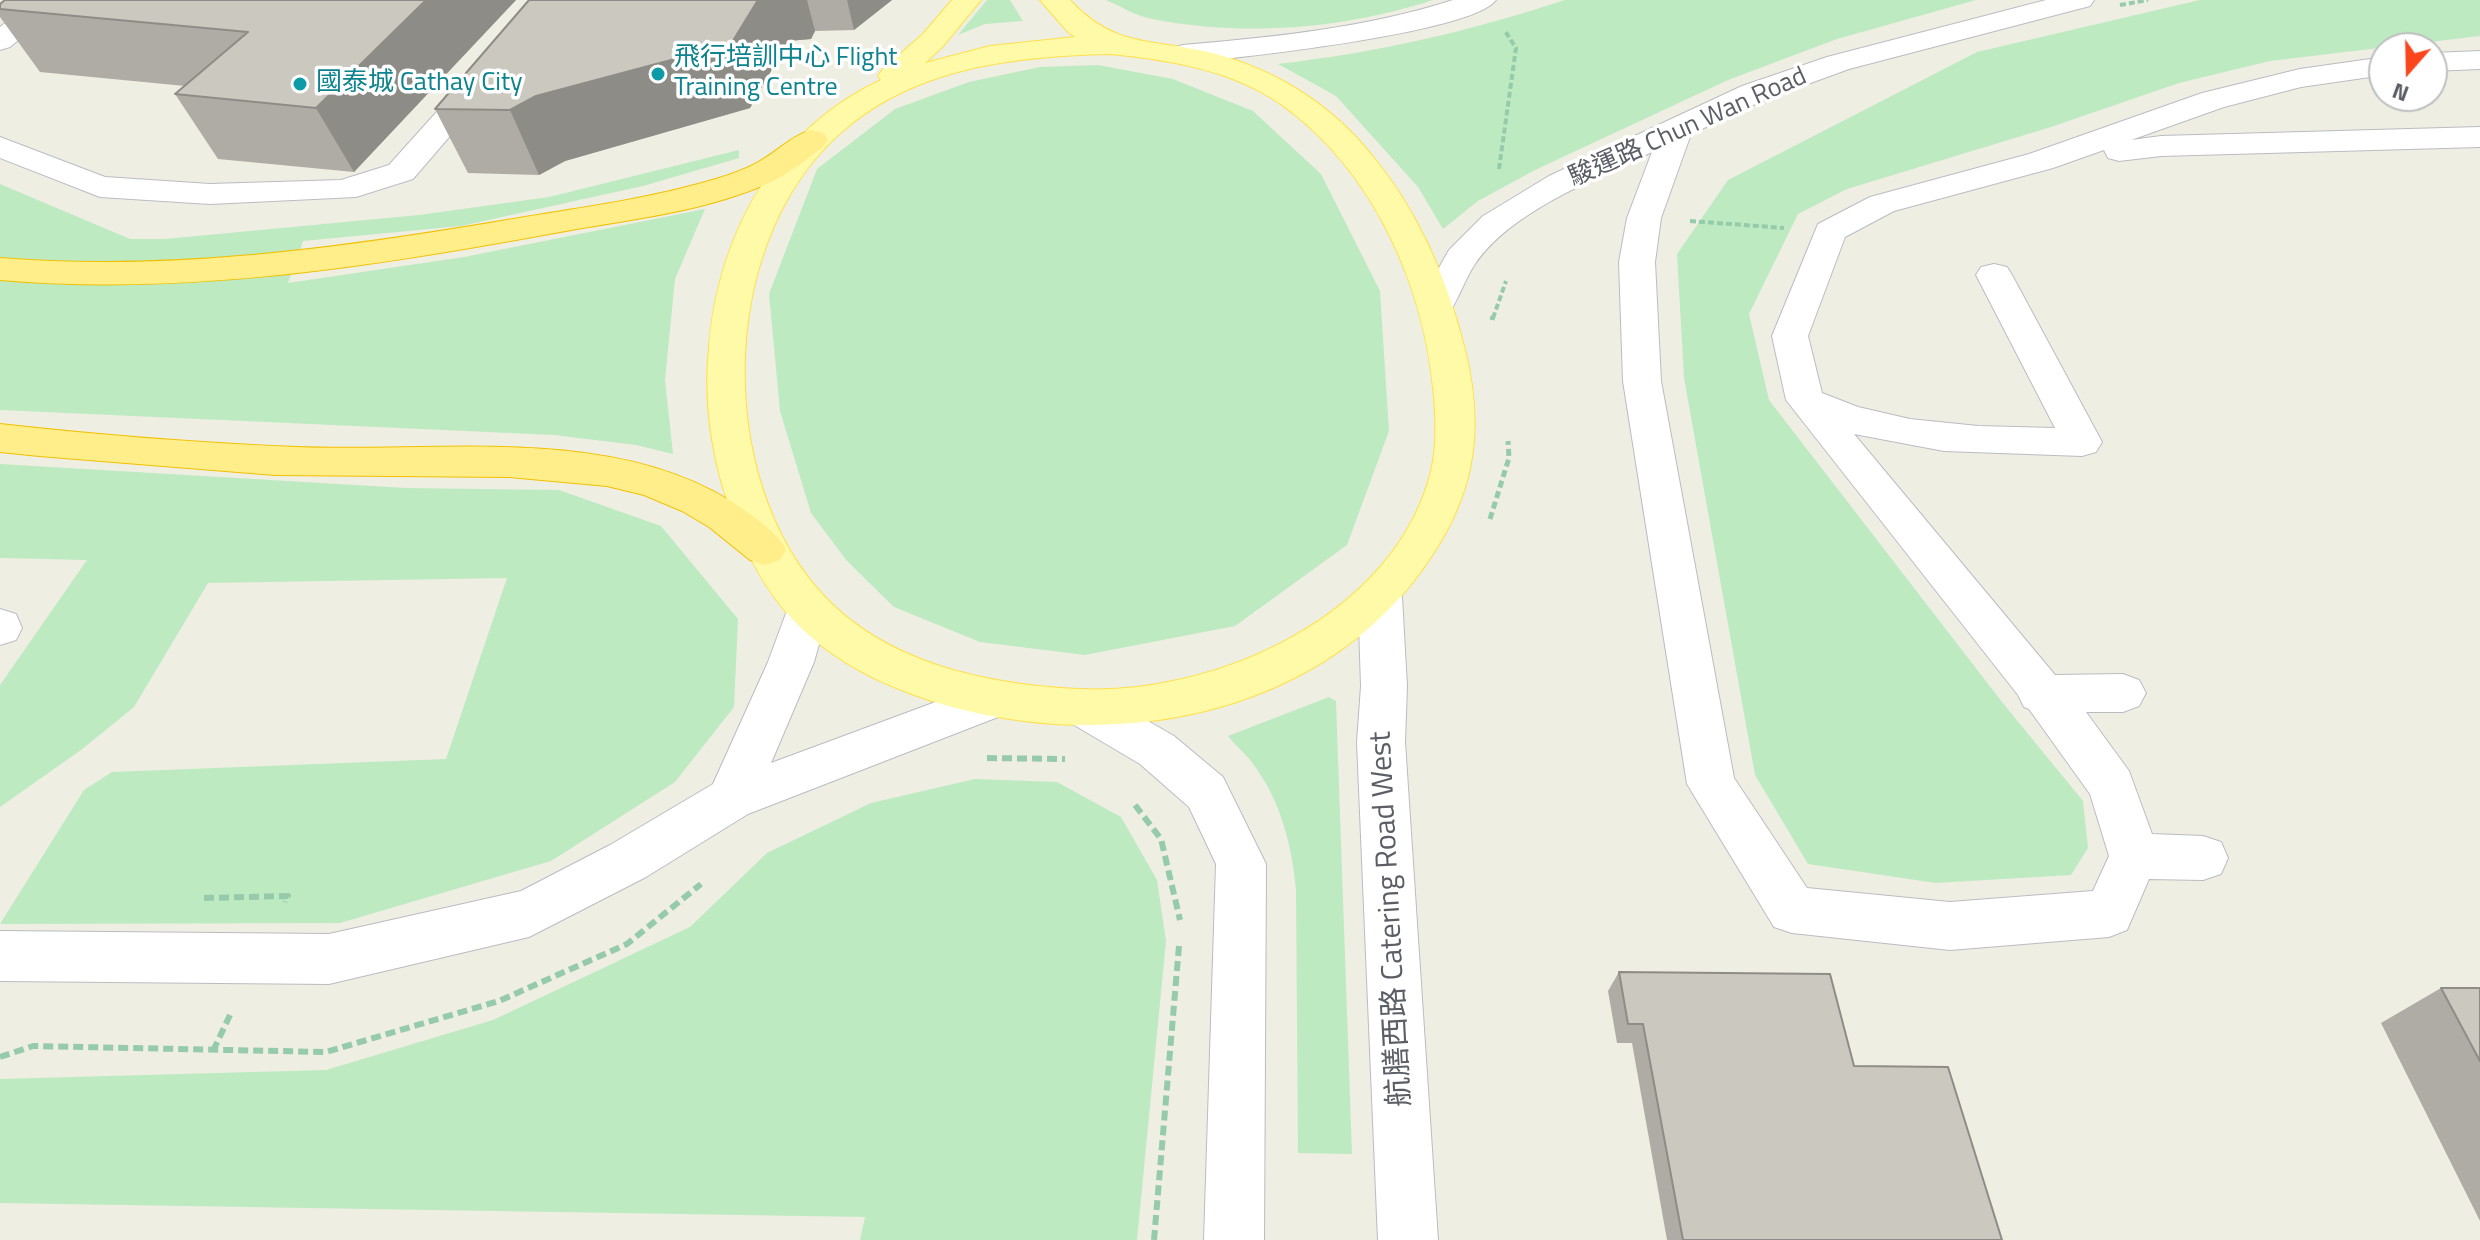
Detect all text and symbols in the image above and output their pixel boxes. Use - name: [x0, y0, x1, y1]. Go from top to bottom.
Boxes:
- north arrow: [2368, 32, 2448, 112]
- place label: 飛行培訓中心 Flight Training Centre: [674, 43, 897, 104]
- street label: 駿運路 Chun Wan Road: [1564, 61, 1812, 195]
- marker: 飛行培訓中心 Flight Training Centre: [649, 65, 667, 83]
- place label: 國泰城 Cathay City: [316, 68, 523, 100]
- text: N: [2387, 74, 2413, 111]
- marker: 國泰城 Cathay City: [291, 75, 309, 93]
- street label: 航膳西路 Catering Road West: [1364, 730, 1420, 1108]

